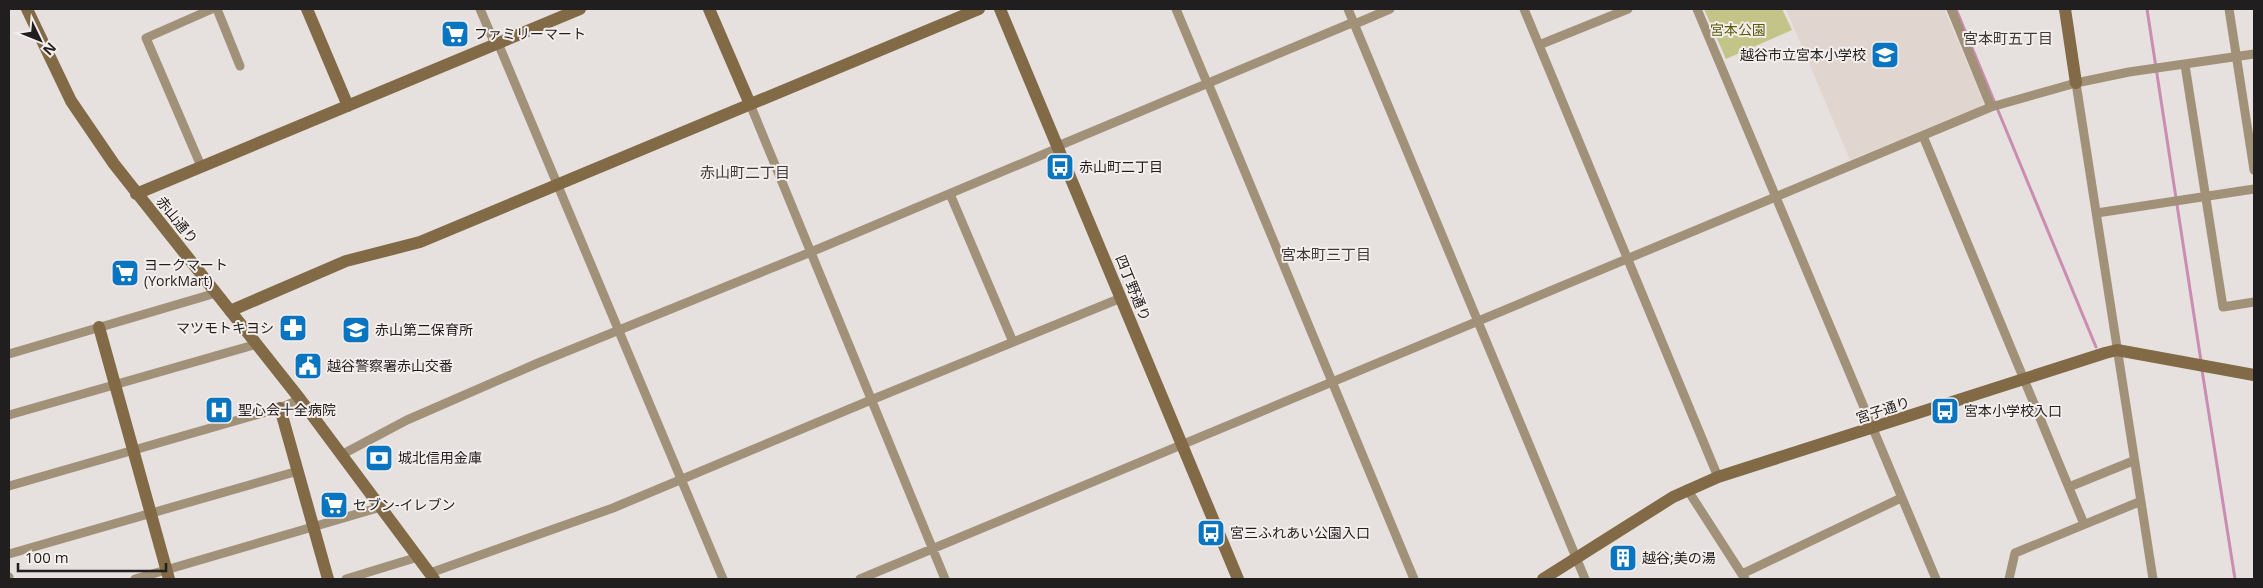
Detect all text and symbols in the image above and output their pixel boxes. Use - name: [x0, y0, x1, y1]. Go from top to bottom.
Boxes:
- north arrow: [15, 15, 65, 65]
- supermarket icon: ファミリーマート: [440, 19, 470, 49]
- park label: 宮本公園: [1710, 20, 1766, 39]
- place label: ファミリーマート: [474, 24, 586, 43]
- district label: 宮本町五丁目: [1963, 28, 2053, 48]
- text: N: [39, 39, 61, 60]
- school or university icon: 越谷市立宮本小学校: [1870, 40, 1900, 70]
- place label: 越谷市立宮本小学校: [1740, 45, 1866, 64]
- bus stop icon: 赤山町二丁目: [1045, 152, 1075, 182]
- place label: 赤山町二丁目: [1079, 157, 1163, 176]
- district label: 赤山町二丁目: [700, 162, 790, 182]
- street label: 赤山通り: [152, 192, 202, 247]
- district label: 宮本町三丁目: [1281, 244, 1371, 264]
- street label: 四丁野通り: [1112, 252, 1155, 324]
- place label: ヨークマート (YorkMart): [144, 255, 228, 290]
- supermarket icon: ヨークマート (YorkMart): [110, 258, 140, 288]
- pharmacy icon: マツモトキヨシ: [278, 313, 308, 343]
- school or university icon: 赤山第二保育所: [341, 315, 371, 345]
- place label: マツモトキヨシ: [176, 318, 274, 337]
- place label: 赤山第二保育所: [375, 320, 473, 339]
- public building icon: 越谷警察署赤山交番: [293, 351, 323, 381]
- place label: 越谷警察署赤山交番: [327, 356, 453, 375]
- street label: 宮子通り: [1853, 392, 1912, 427]
- hospital icon: 聖心会十全病院: [204, 395, 234, 425]
- bus stop icon: 宮本小学校入口: [1930, 396, 1960, 426]
- place label: 聖心会十全病院: [238, 400, 336, 419]
- place label: 宮本小学校入口: [1964, 401, 2062, 420]
- bank icon: 城北信用金庫: [364, 443, 394, 473]
- place label: 城北信用金庫: [398, 448, 482, 467]
- supermarket icon: セブン-イレブン: [319, 490, 349, 520]
- place label: セブン-イレブン: [353, 495, 456, 514]
- bus stop icon: 宮三ふれあい公園入口: [1196, 518, 1226, 548]
- place label: 宮三ふれあい公園入口: [1230, 523, 1370, 542]
- scale bar: [18, 540, 165, 572]
- building icon: 越谷;美の湯: [1608, 543, 1638, 573]
- text: 100 m: [25, 547, 69, 567]
- place label: 越谷;美の湯: [1642, 548, 1716, 567]

